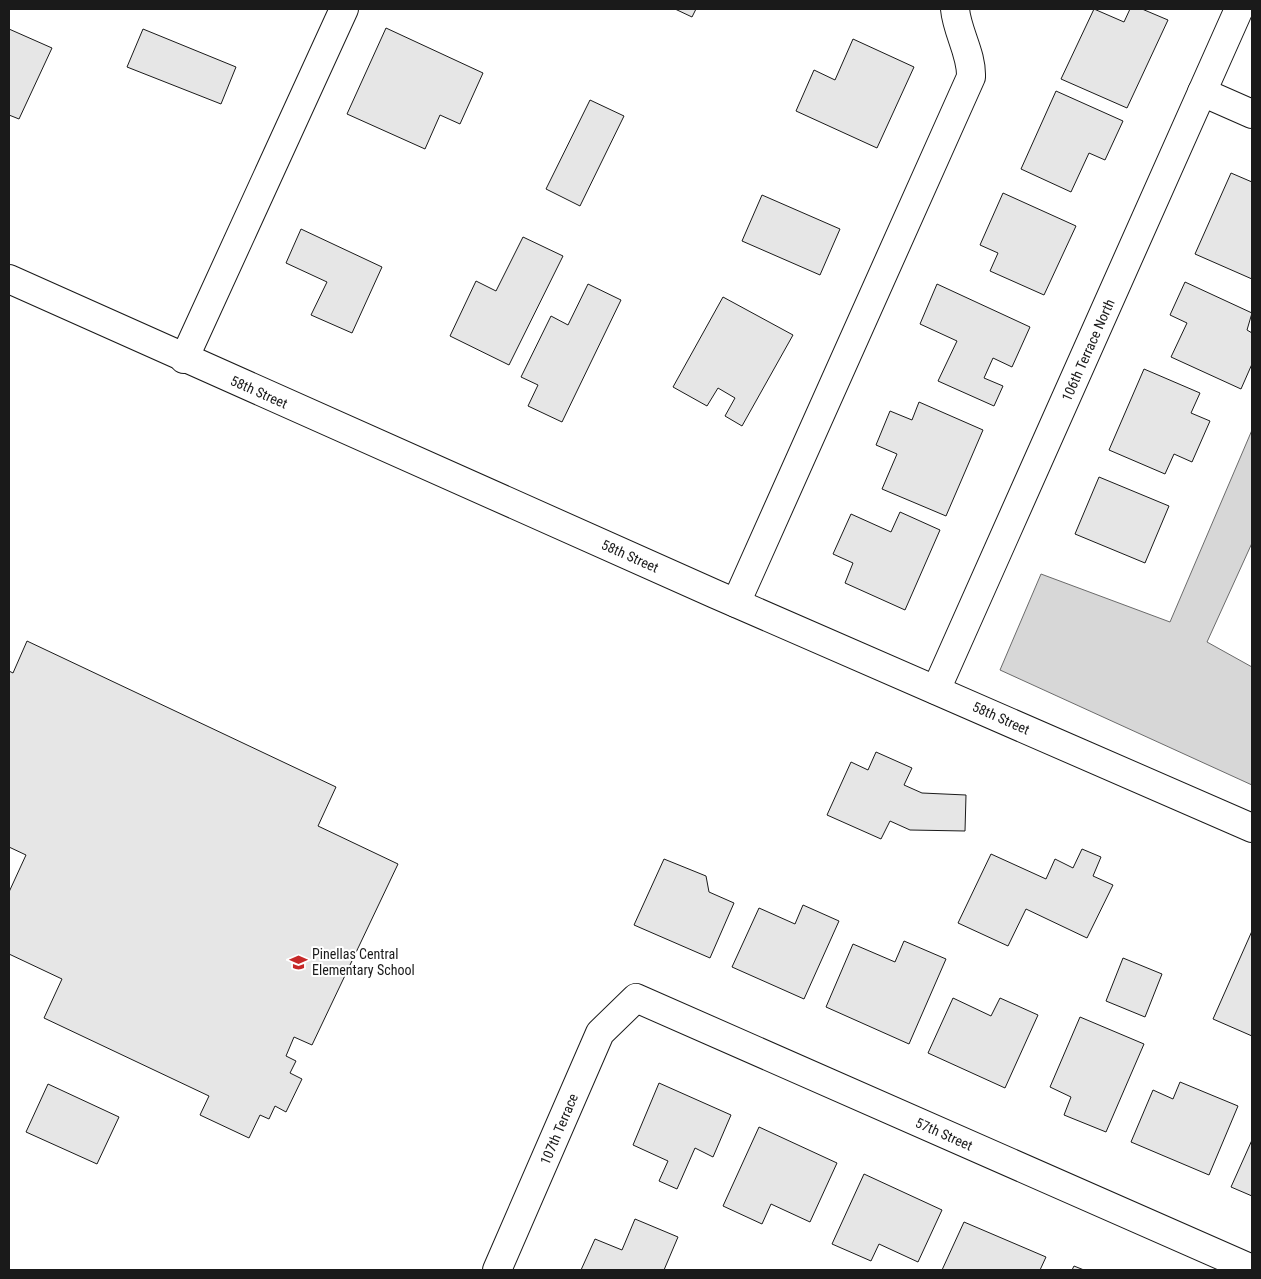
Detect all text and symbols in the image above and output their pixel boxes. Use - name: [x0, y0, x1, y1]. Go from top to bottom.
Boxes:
- street label: 106th Terrace North: [1058, 296, 1118, 404]
- street label: 58th Street: [228, 372, 290, 412]
- street label: 58th Street: [599, 536, 661, 576]
- street label: 58th Street: [970, 698, 1032, 738]
- place label: Pinellas Central Elementary School: [312, 946, 415, 978]
- school or university icon: Pinellas Central Elementary School: [288, 952, 308, 972]
- street label: 107th Terrace: [537, 1091, 581, 1167]
- street label: 57th Street: [913, 1114, 975, 1154]

